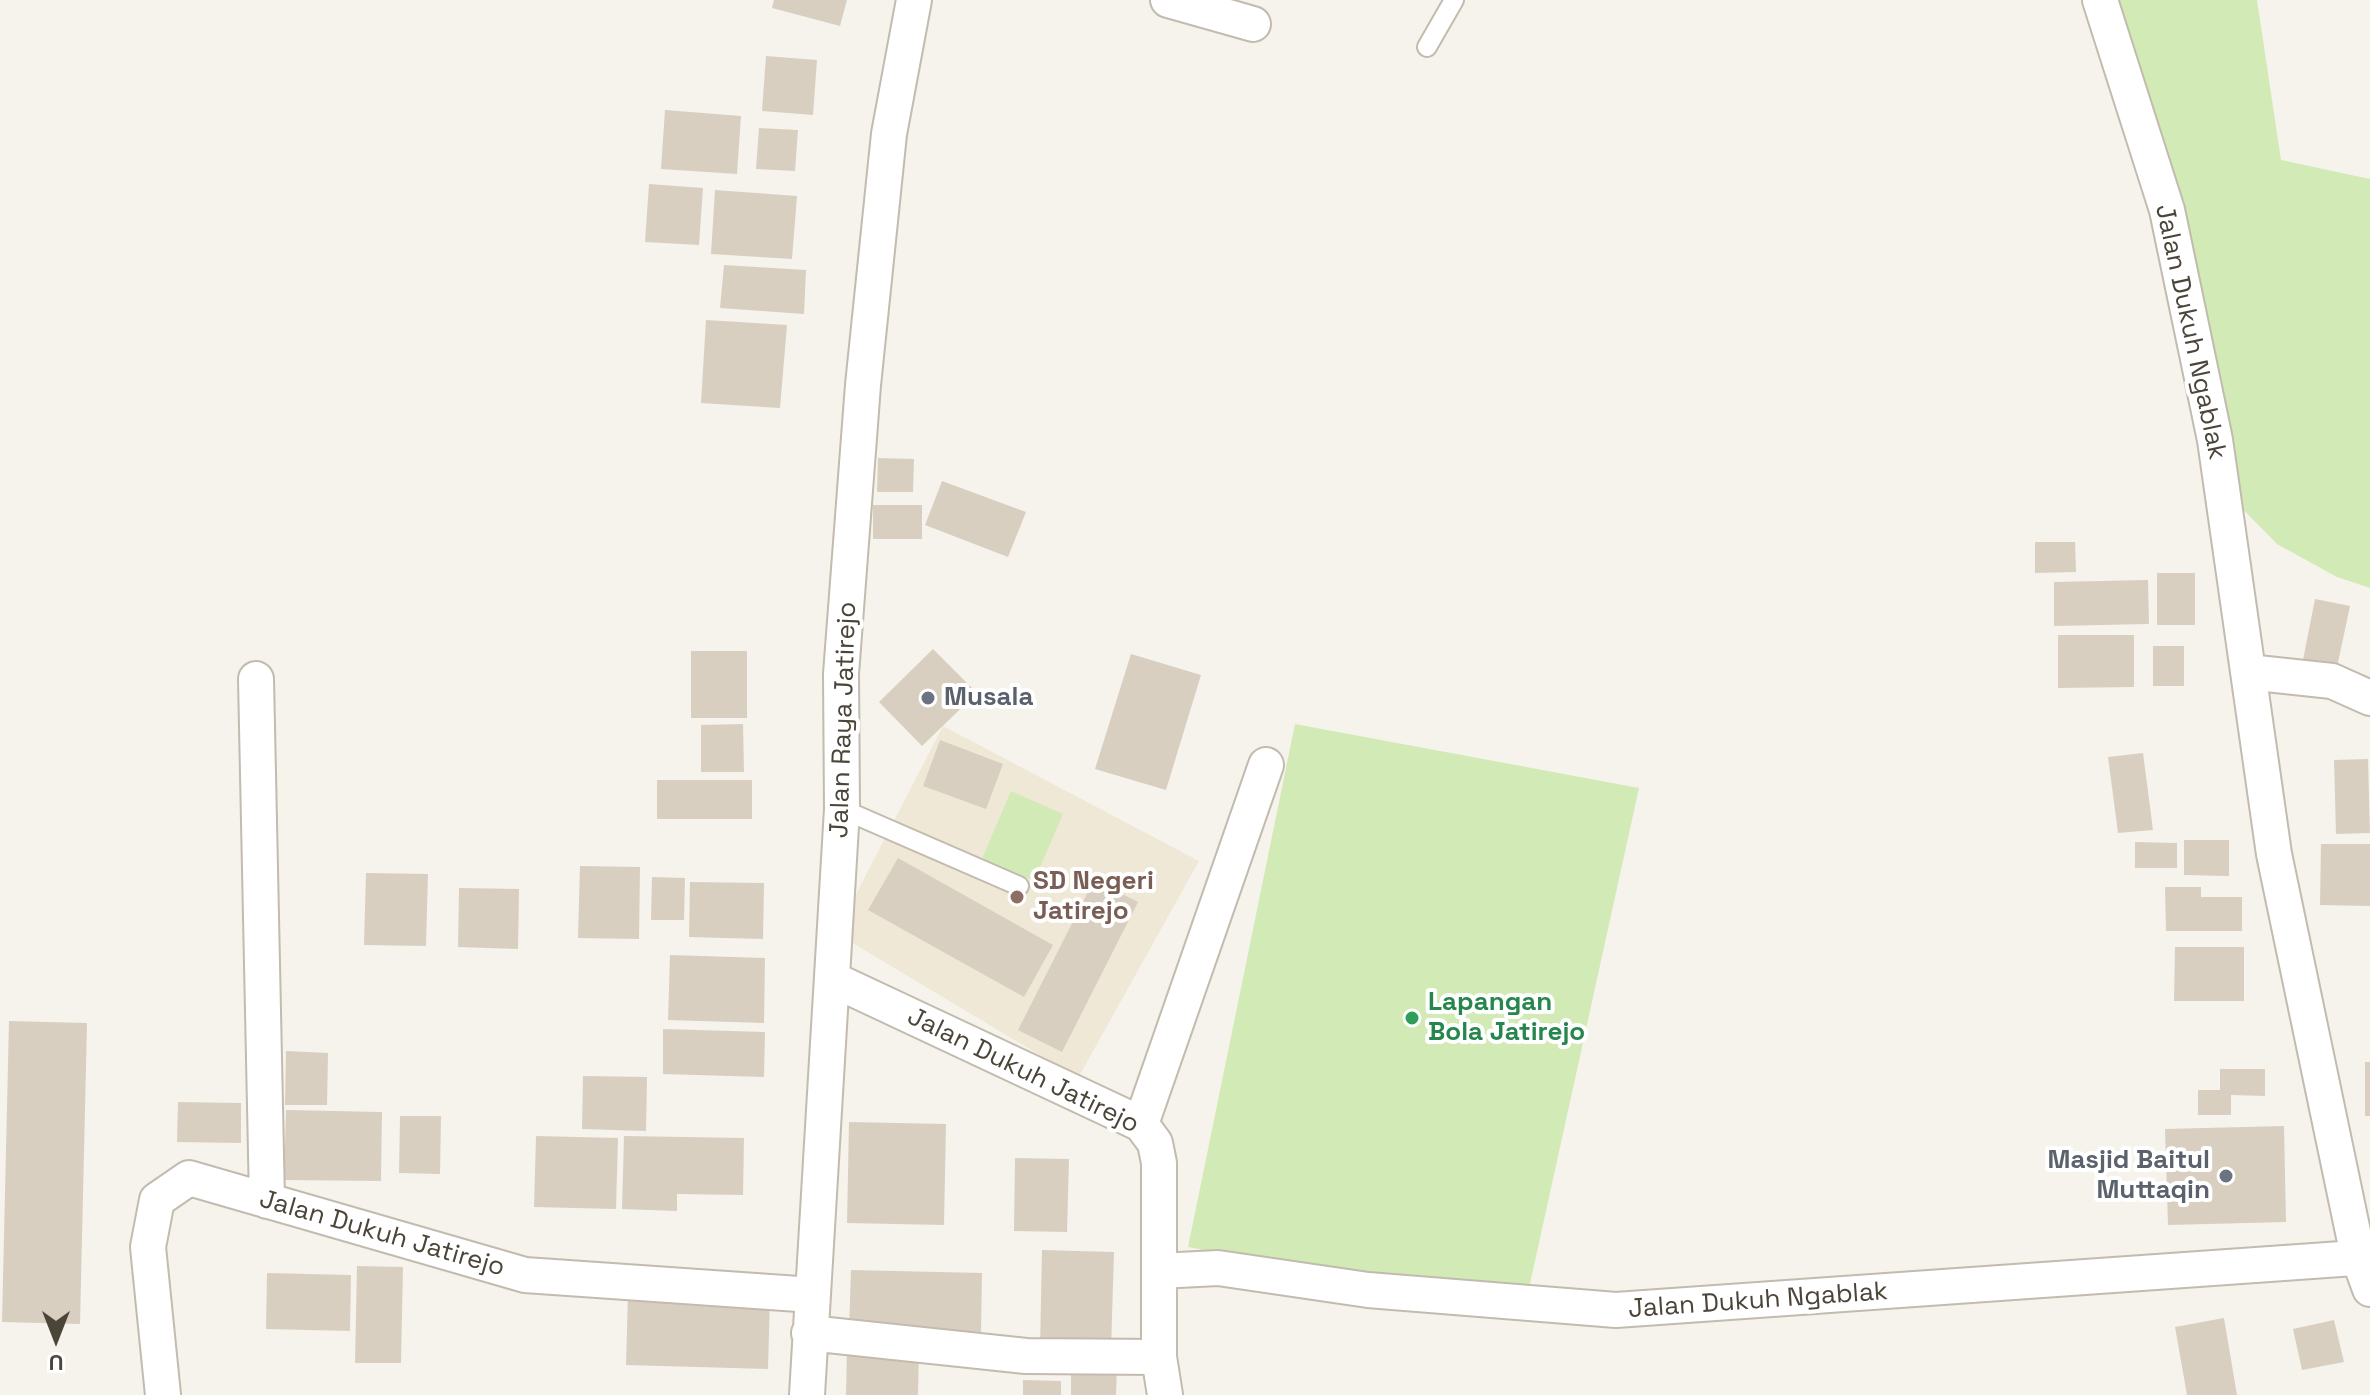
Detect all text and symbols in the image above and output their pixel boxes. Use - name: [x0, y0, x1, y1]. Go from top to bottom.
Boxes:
- street label: Jalan Dukuh Ngablak: [2148, 201, 2232, 463]
- street label: Jalan Raya Jatirejo: [824, 601, 864, 839]
- place label: Musala: [944, 682, 1033, 714]
- marker: Musala: [919, 689, 937, 707]
- place label: SD Negeri Jatirejo: [1033, 866, 1154, 928]
- marker: SD Negeri Jatirejo: [1008, 888, 1026, 906]
- place label: Lapangan Bola Jatirejo: [1428, 987, 1585, 1048]
- street label: Jalan Dukuh Jatirejo: [902, 1001, 1144, 1141]
- marker: Lapangan Bola Jatirejo: [1403, 1009, 1421, 1027]
- place label: Masjid Baitul Muttaqin: [2047, 1145, 2210, 1206]
- marker: Masjid Baitul Muttaqin: [2217, 1167, 2235, 1185]
- street label: Jalan Dukuh Jatirejo: [256, 1184, 508, 1284]
- street label: Jalan Dukuh Ngablak: [1627, 1276, 1889, 1326]
- north arrow: [16, 1299, 96, 1379]
- text: U: [49, 1349, 63, 1377]

